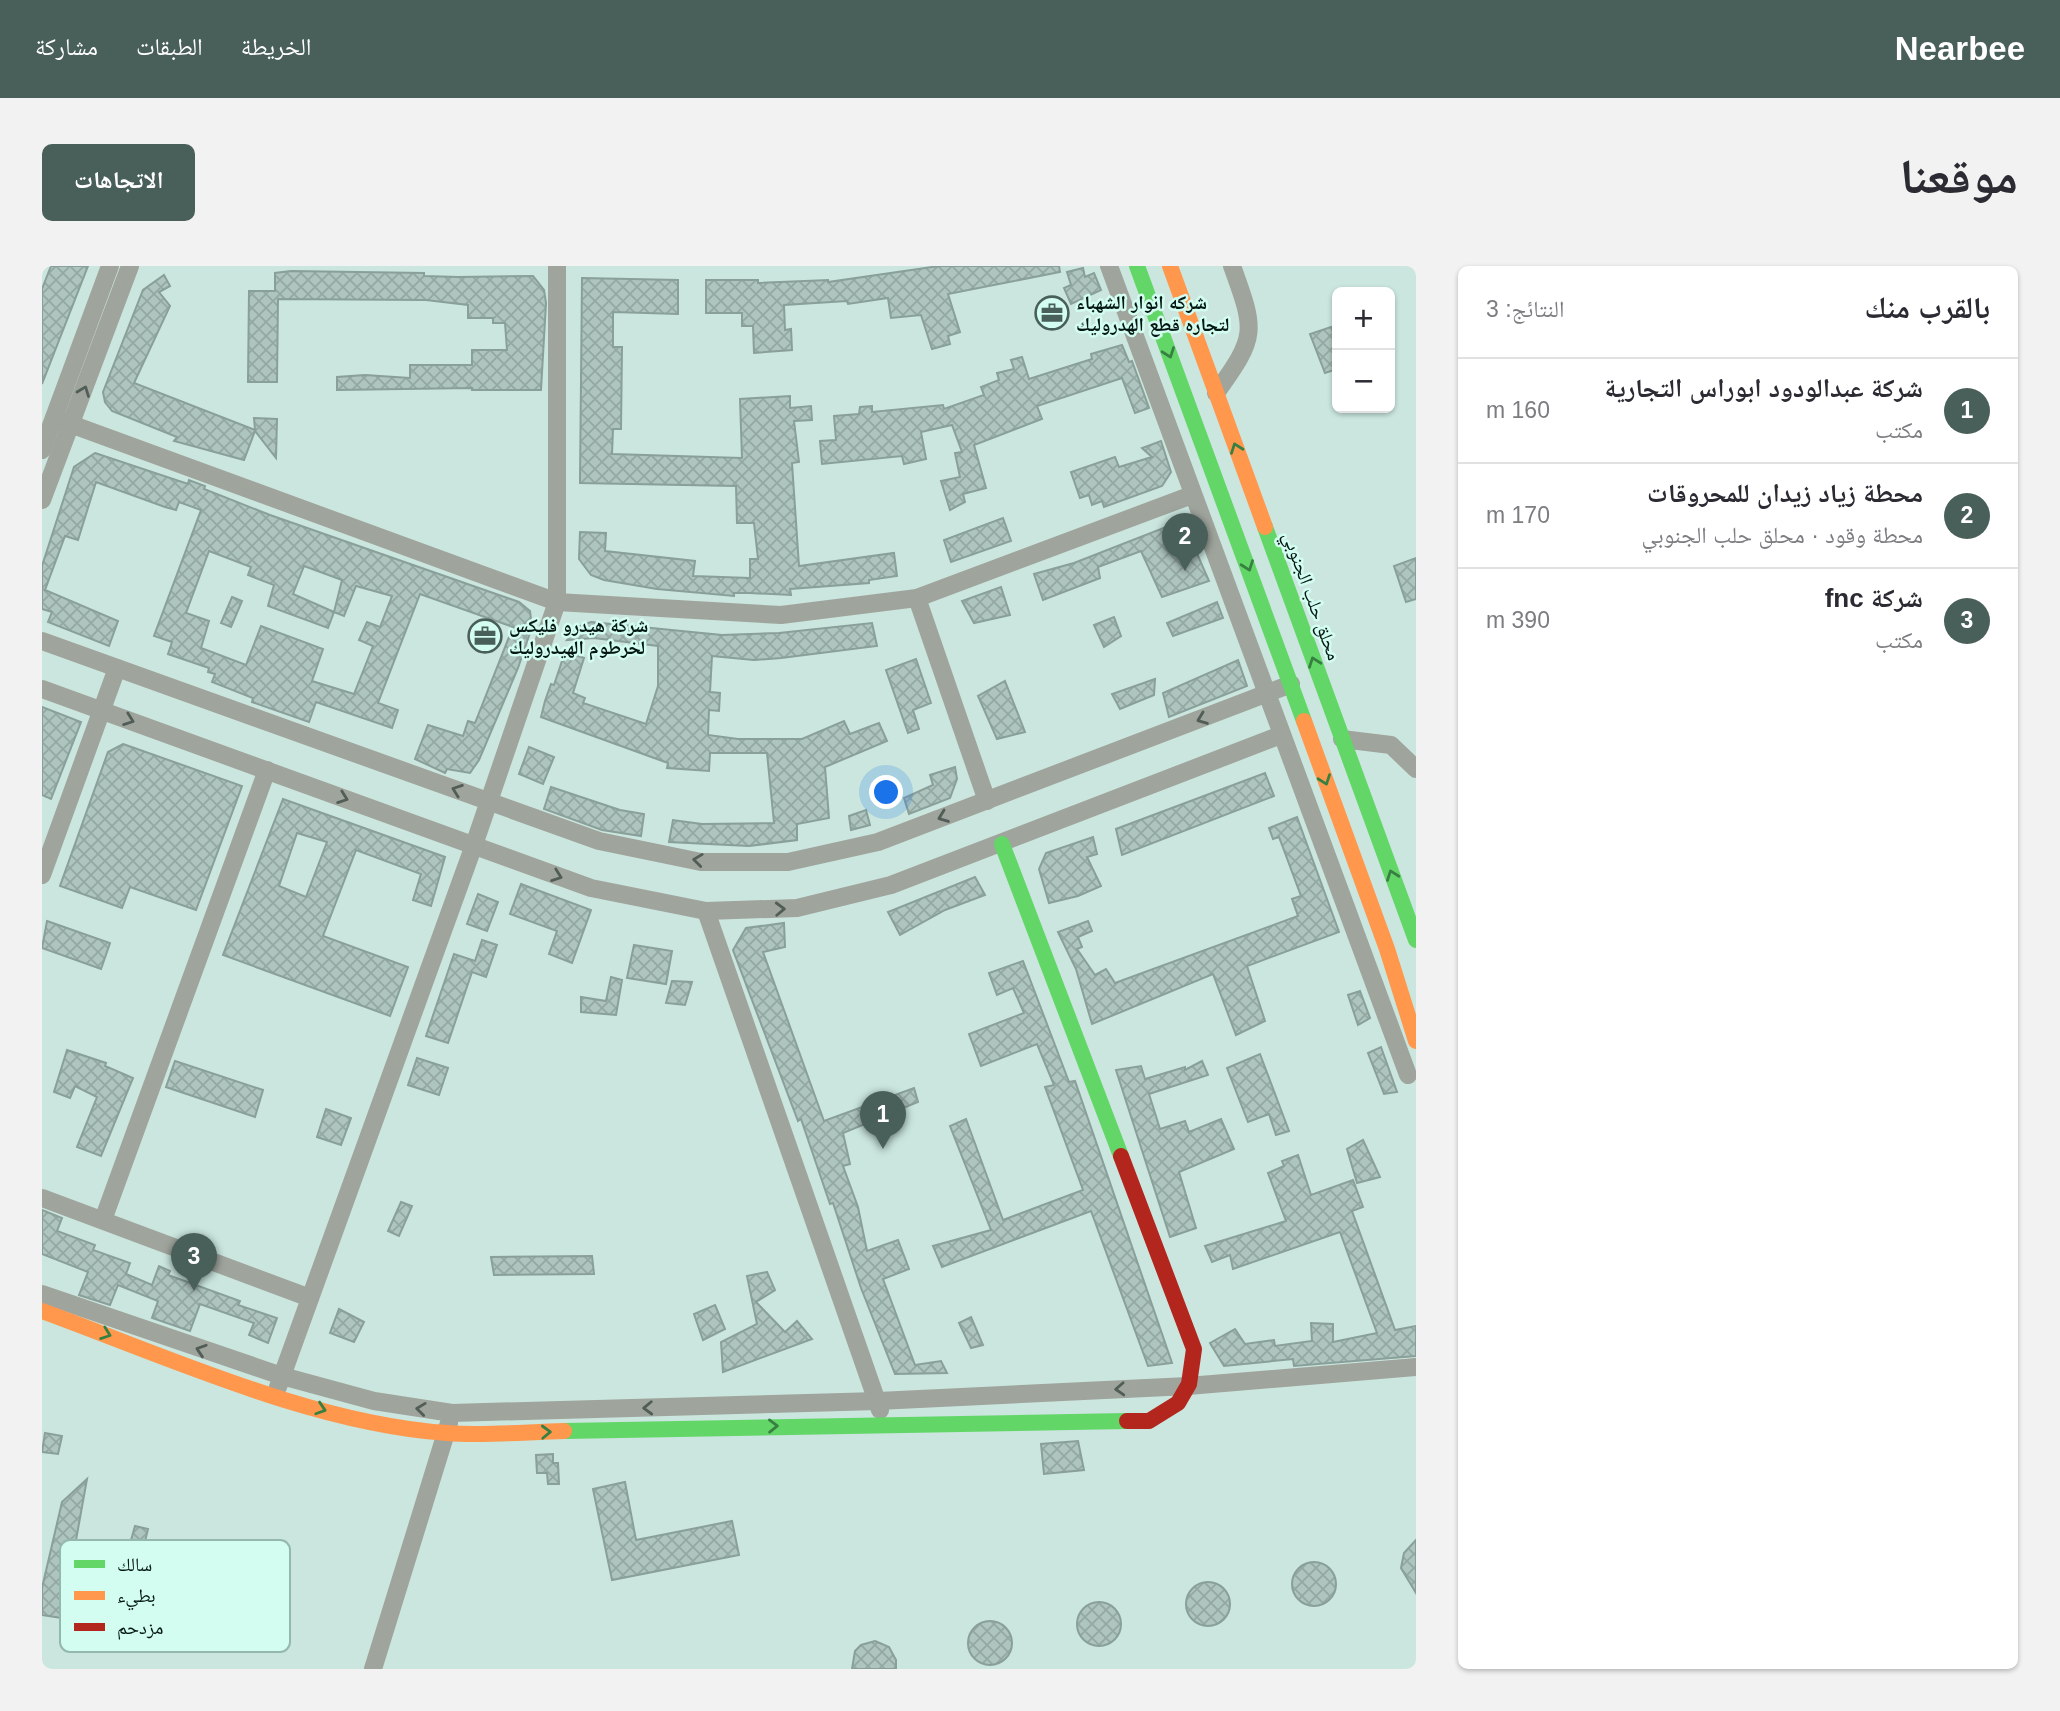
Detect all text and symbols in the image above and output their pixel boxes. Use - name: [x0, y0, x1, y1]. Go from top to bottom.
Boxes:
- text: Nearbee: [1895, 30, 2025, 67]
- text: مشاركة: [35, 33, 98, 60]
- text: الطبقات: [136, 33, 203, 60]
- text: الخريطة: [241, 33, 311, 60]
- button: الاتجاهات: [42, 144, 195, 221]
- text: موقعنا: [1900, 149, 2018, 203]
- map controls: [1332, 287, 1395, 413]
- button: +: [1332, 287, 1395, 350]
- text: بالقرب منك: [1865, 291, 1990, 324]
- place label: شركه انوار الشهباء لتجاره قطع الهدروليك: [1076, 292, 1229, 337]
- office icon: شركه انوار الشهباء لتجاره قطع الهدروليك: [1033, 294, 1071, 332]
- text: النتائج: 3: [1486, 296, 1564, 322]
- one-way arrow: [1161, 346, 1175, 359]
- button: −: [1332, 350, 1395, 413]
- text: شركة عبدالودود ابوراس التجارية: [1605, 373, 1923, 403]
- one-way arrow: [76, 385, 90, 397]
- text: 160 m: [1486, 397, 1550, 423]
- text: 1: [1961, 397, 1973, 423]
- text: مكتب: [1875, 417, 1923, 443]
- one-way arrow: [1230, 443, 1244, 455]
- text: محطة زياد زيدان للمحروقات: [1647, 478, 1923, 508]
- text: 170 m: [1486, 502, 1550, 528]
- text: 2: [1961, 502, 1973, 528]
- pin: 2: [1162, 513, 1208, 571]
- text: محطة وقود · محلق حلب الجنوبي: [1641, 522, 1923, 548]
- street label: محلق حلب الجنوبي: [1275, 529, 1345, 665]
- one-way arrow: [1239, 560, 1253, 572]
- text: شركة fnc: [1825, 583, 1923, 613]
- text: 390 m: [1486, 607, 1550, 633]
- text: 3: [1961, 607, 1973, 633]
- place label: شركة هيدرو فليكس لخرطوم الهيدروليك: [509, 615, 648, 661]
- office icon: شركة هيدرو فليكس لخرطوم الهيدروليك: [466, 617, 504, 655]
- text: مكتب: [1875, 627, 1923, 653]
- one-way arrow: [1308, 656, 1322, 668]
- one-way arrow: [1196, 711, 1208, 725]
- one-way arrow: [123, 712, 135, 726]
- one-way arrow: [1317, 774, 1331, 786]
- your location: [869, 775, 903, 809]
- one-way arrow: [451, 784, 463, 798]
- one-way arrow: [337, 790, 349, 804]
- one-way arrow: [938, 809, 950, 823]
- one-way arrow: [692, 853, 704, 868]
- one-way arrow: [550, 868, 562, 882]
- one-way arrow: [1387, 870, 1401, 882]
- one-way arrow: [775, 901, 786, 916]
- pin: 1: [860, 1091, 906, 1149]
- pin: 3: [171, 1233, 217, 1291]
- one-way arrow: [100, 1326, 112, 1340]
- one-way arrow: [196, 1344, 208, 1358]
- one-way arrow: [1114, 1382, 1125, 1397]
- one-way arrow: [314, 1401, 327, 1415]
- one-way arrow: [415, 1401, 427, 1416]
- one-way arrow: [642, 1401, 653, 1416]
- one-way arrow: [768, 1418, 779, 1434]
- one-way arrow: [541, 1425, 552, 1440]
- legend: [60, 1540, 290, 1652]
- text: سالك: [117, 1554, 152, 1575]
- text: بطيء: [117, 1585, 156, 1611]
- text: مزدحم: [117, 1617, 163, 1640]

